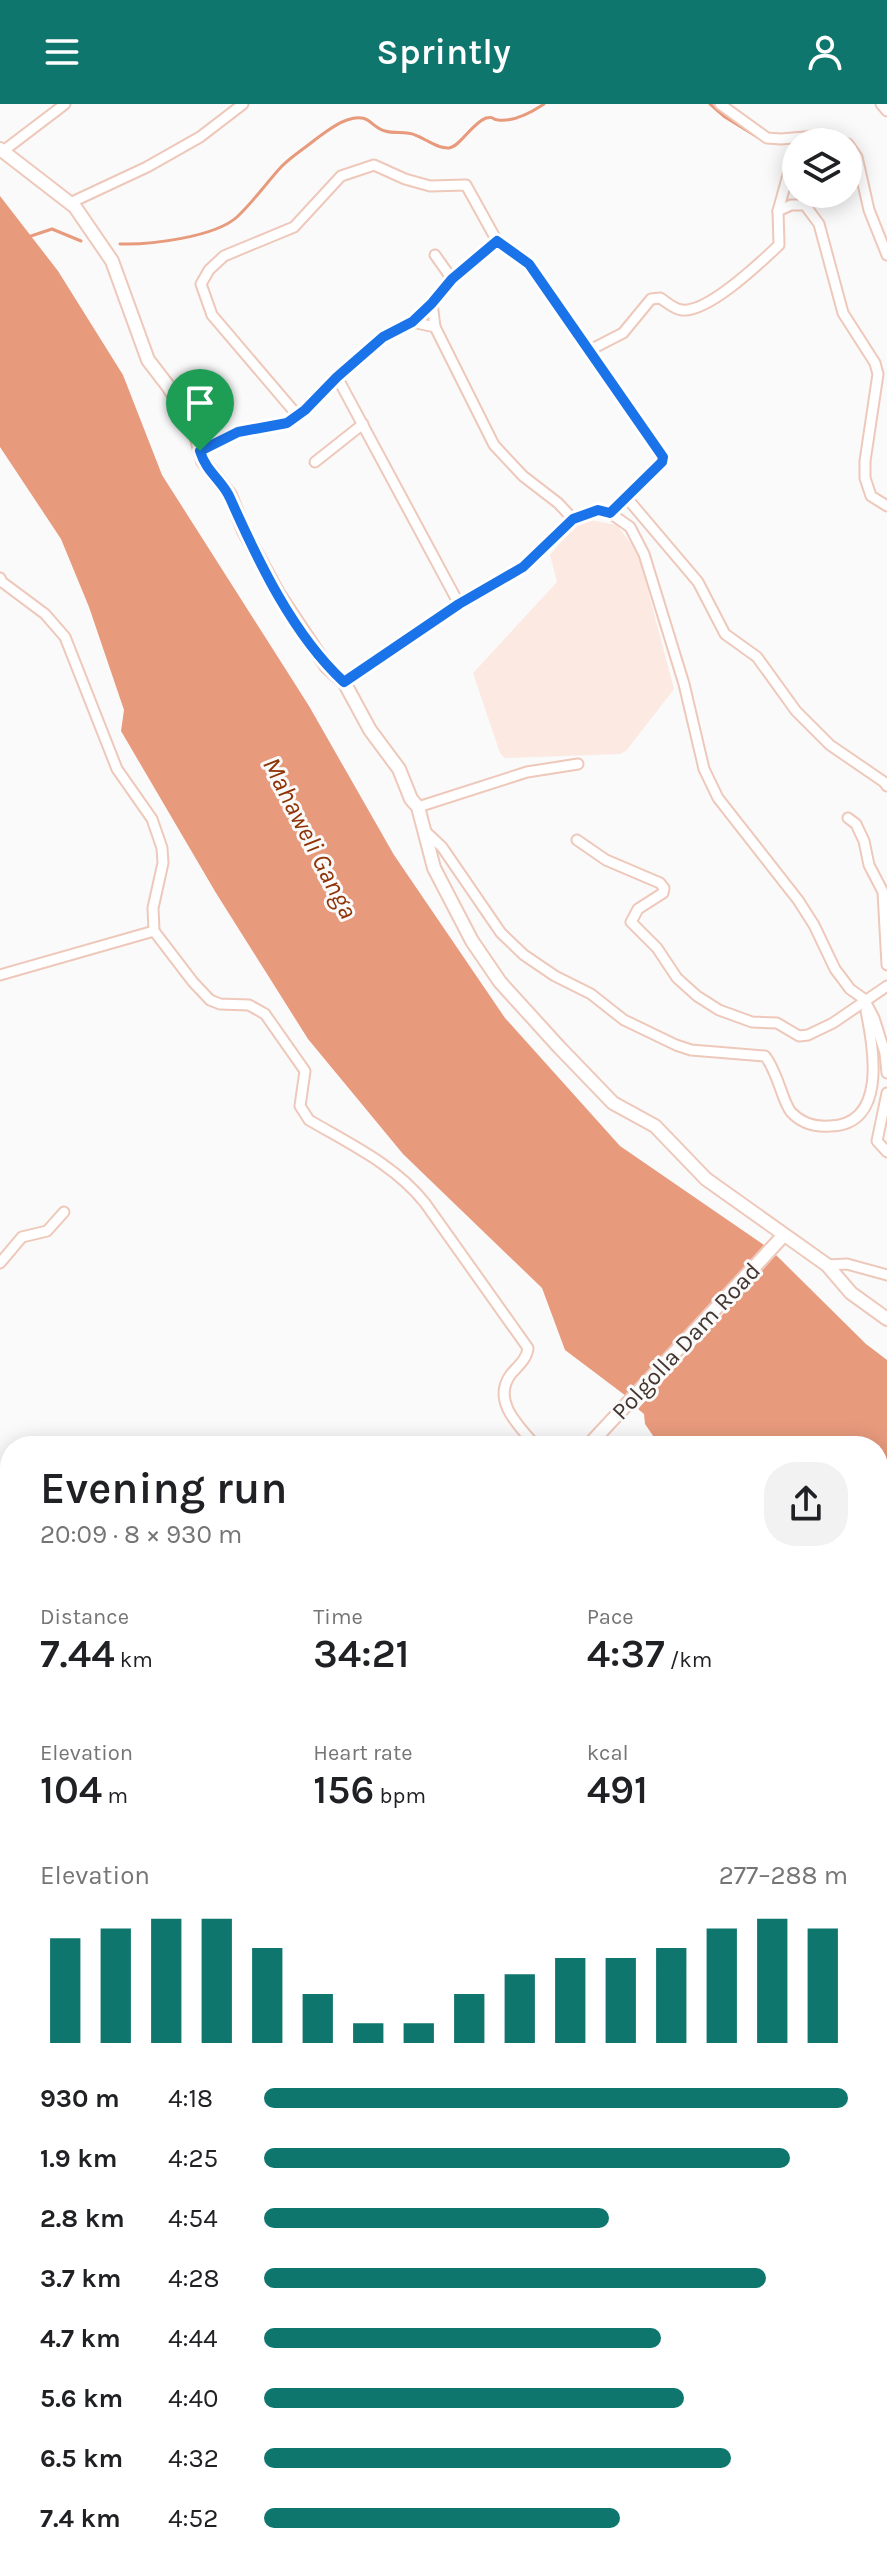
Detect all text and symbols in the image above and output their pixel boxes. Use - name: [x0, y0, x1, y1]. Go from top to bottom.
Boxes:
- icon: menu: [40, 30, 84, 74]
- icon: person: [803, 30, 847, 74]
- text: Sprintly: [376, 31, 511, 73]
- map controls: [782, 128, 862, 208]
- button: layers: [782, 128, 862, 208]
- pin: [166, 369, 234, 451]
- icon: arrive: [178, 381, 222, 425]
- water label: Mahaweli Ganga: [256, 752, 364, 924]
- street label: Polgolla Dam Road: [606, 1257, 766, 1425]
- button: share: [764, 1462, 848, 1546]
- text: Evening run: [40, 1463, 287, 1514]
- text: 20:09 · 8 × 930 m: [40, 1519, 242, 1550]
- text: Distance: [40, 1604, 129, 1630]
- text: Time: [313, 1604, 363, 1630]
- text: Pace: [587, 1604, 634, 1630]
- text: 7.44: [40, 1630, 115, 1677]
- text: 34:21: [313, 1630, 410, 1677]
- text: 4:37: [587, 1630, 665, 1677]
- text: km: [115, 1647, 153, 1673]
- text: /km: [665, 1647, 712, 1673]
- text: Elevation: [40, 1740, 133, 1766]
- text: Heart rate: [313, 1740, 413, 1766]
- text: kcal: [587, 1740, 629, 1766]
- text: 104: [40, 1766, 102, 1813]
- text: 156: [313, 1766, 374, 1813]
- text: 491: [587, 1766, 648, 1813]
- text: m: [102, 1783, 128, 1809]
- text: bpm: [374, 1783, 426, 1809]
- text: Elevation: [40, 1860, 150, 1891]
- text: 277–288 m: [719, 1860, 848, 1891]
- text: 930 m: [40, 2083, 120, 2114]
- text: 4:18: [168, 2083, 213, 2114]
- text: 1.9 km: [40, 2143, 117, 2174]
- text: 4:25: [168, 2143, 218, 2174]
- text: 2.8 km: [40, 2203, 125, 2234]
- text: 4:54: [168, 2203, 218, 2234]
- text: 3.7 km: [40, 2263, 121, 2294]
- text: 4:28: [168, 2263, 220, 2294]
- text: 4.7 km: [40, 2323, 121, 2354]
- text: 4:44: [168, 2323, 218, 2354]
- text: 5.6 km: [40, 2383, 123, 2414]
- text: 4:40: [168, 2383, 218, 2414]
- text: 6.5 km: [40, 2443, 123, 2474]
- text: 4:32: [168, 2443, 219, 2474]
- text: 7.4 km: [40, 2503, 121, 2534]
- text: 4:52: [168, 2503, 218, 2534]

